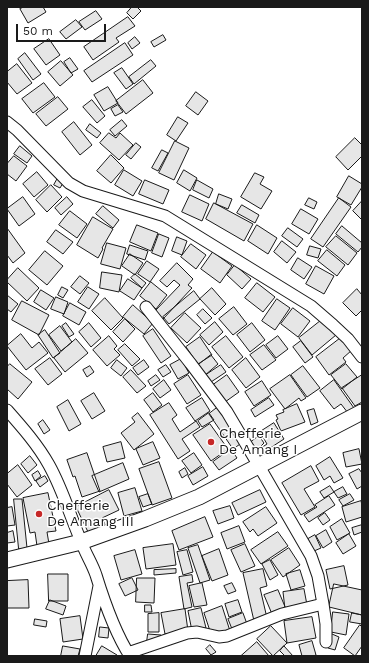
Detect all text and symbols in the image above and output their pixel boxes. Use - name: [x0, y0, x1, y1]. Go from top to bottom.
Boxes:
- scale bar: [18, 16, 108, 42]
- text: 50 m: [23, 24, 53, 38]
- place label: Chefferie De Amang I: [219, 426, 297, 458]
- marker: Chefferie De Amang I: [206, 437, 216, 447]
- place label: Chefferie De Amang III: [47, 498, 134, 530]
- marker: Chefferie De Amang III: [34, 509, 44, 519]

